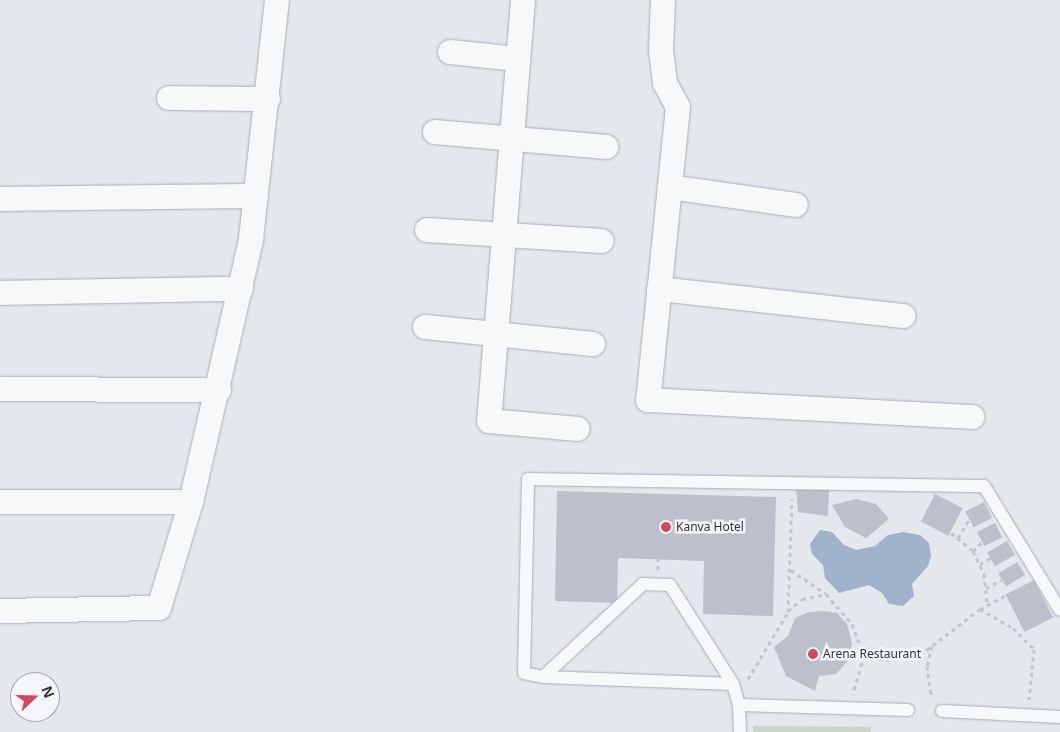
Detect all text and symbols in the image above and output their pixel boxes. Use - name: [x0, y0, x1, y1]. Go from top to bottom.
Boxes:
- place label: Kanva Hotel: [676, 520, 744, 534]
- marker: Kanva Hotel: [660, 521, 672, 533]
- place label: Arena Restaurant: [823, 647, 921, 661]
- marker: Arena Restaurant: [807, 648, 819, 660]
- north arrow: [10, 672, 60, 722]
- text: N: [38, 683, 59, 701]

